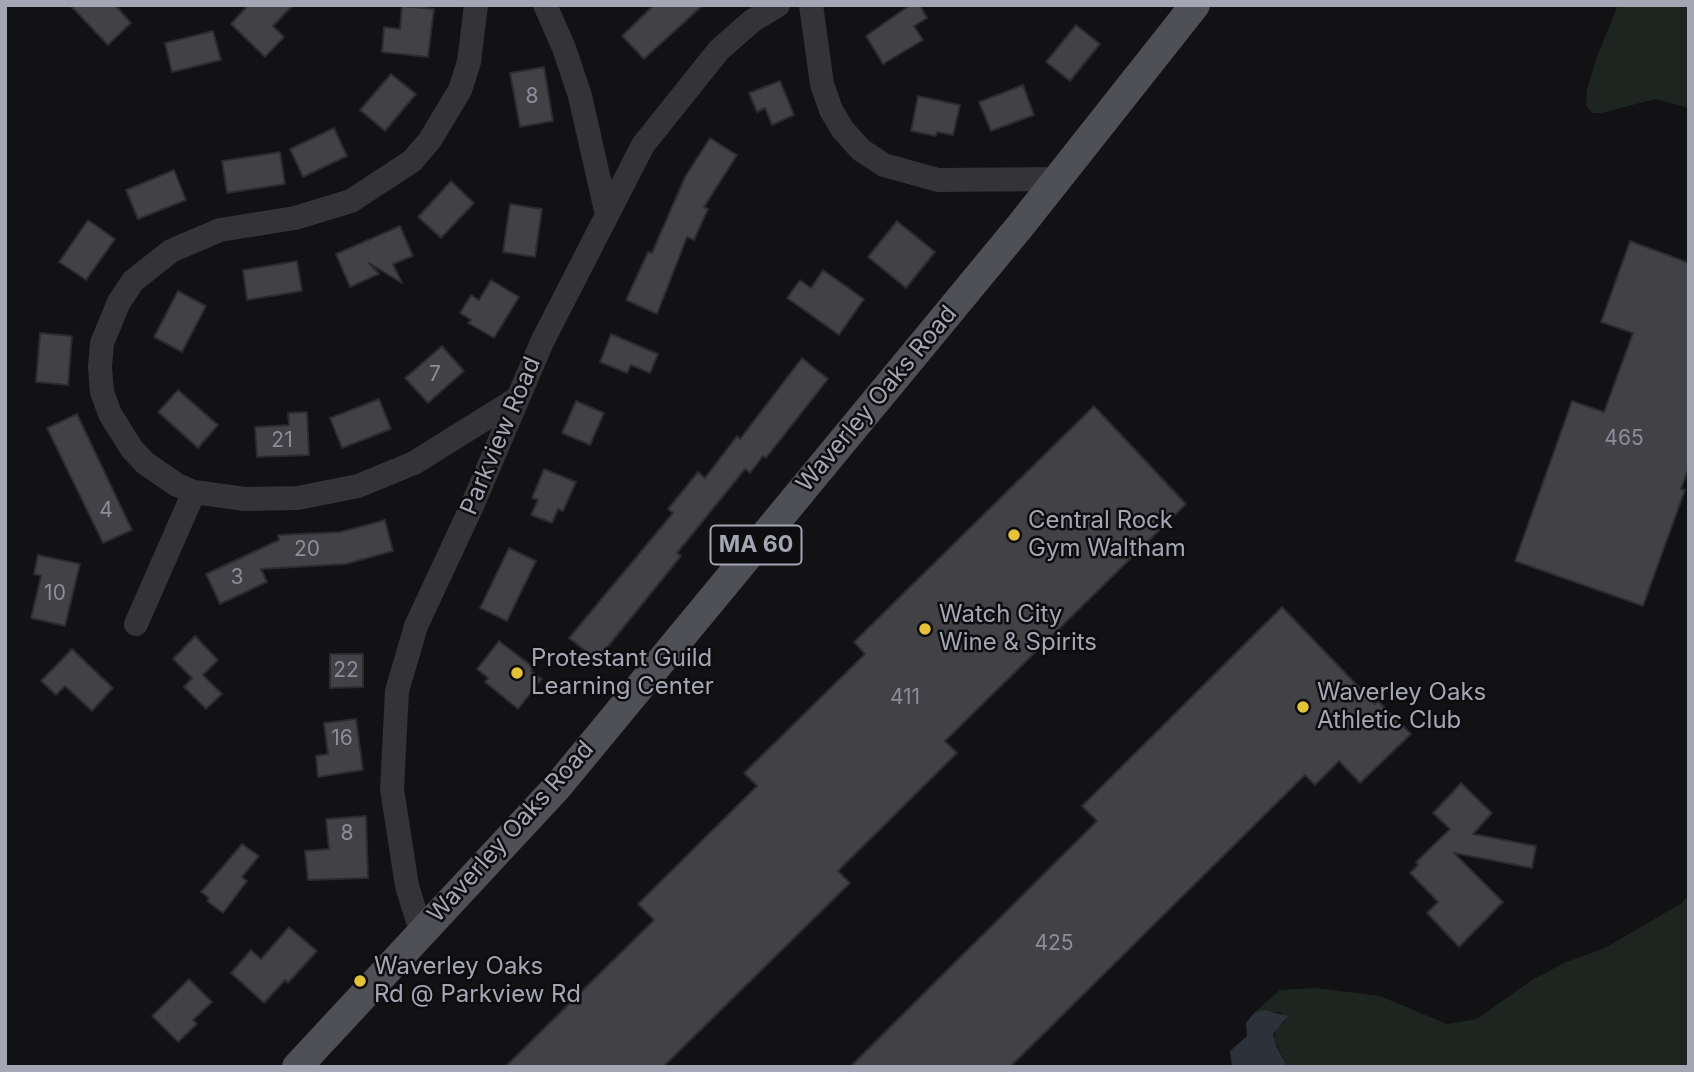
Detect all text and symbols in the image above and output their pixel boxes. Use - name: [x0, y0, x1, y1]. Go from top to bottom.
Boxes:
- house number: 8: [526, 84, 538, 110]
- street label: Waverley Oaks Road: [791, 300, 963, 498]
- street label: Parkview Road: [455, 353, 547, 519]
- house number: 7: [429, 362, 441, 388]
- house number: 465: [1604, 426, 1644, 452]
- house number: 21: [271, 428, 293, 454]
- house number: 4: [99, 498, 113, 524]
- place label: Central Rock Gym Waltham: [1028, 507, 1186, 563]
- road number: MA 60: [710, 526, 802, 565]
- marker: Central Rock Gym Waltham: [1006, 527, 1022, 543]
- house number: 20: [294, 537, 320, 563]
- house number: 3: [231, 565, 243, 591]
- house number: 10: [44, 581, 66, 607]
- place label: Watch City Wine & Spirits: [939, 601, 1097, 657]
- marker: Watch City Wine & Spirits: [917, 621, 933, 637]
- place label: Protestant Guild Learning Center: [531, 645, 714, 701]
- house number: 22: [333, 658, 359, 684]
- marker: Protestant Guild Learning Center: [509, 665, 525, 681]
- place label: Waverley Oaks Athletic Club: [1317, 679, 1486, 735]
- house number: 411: [890, 685, 920, 711]
- marker: Waverley Oaks Athletic Club: [1295, 699, 1311, 715]
- house number: 16: [331, 726, 353, 752]
- street label: Waverley Oaks Road: [422, 735, 600, 929]
- house number: 8: [341, 821, 353, 847]
- house number: 425: [1034, 931, 1074, 957]
- place label: Waverley Oaks Rd @ Parkview Rd: [374, 953, 581, 1009]
- marker: Waverley Oaks Rd @ Parkview Rd: [352, 973, 368, 989]

